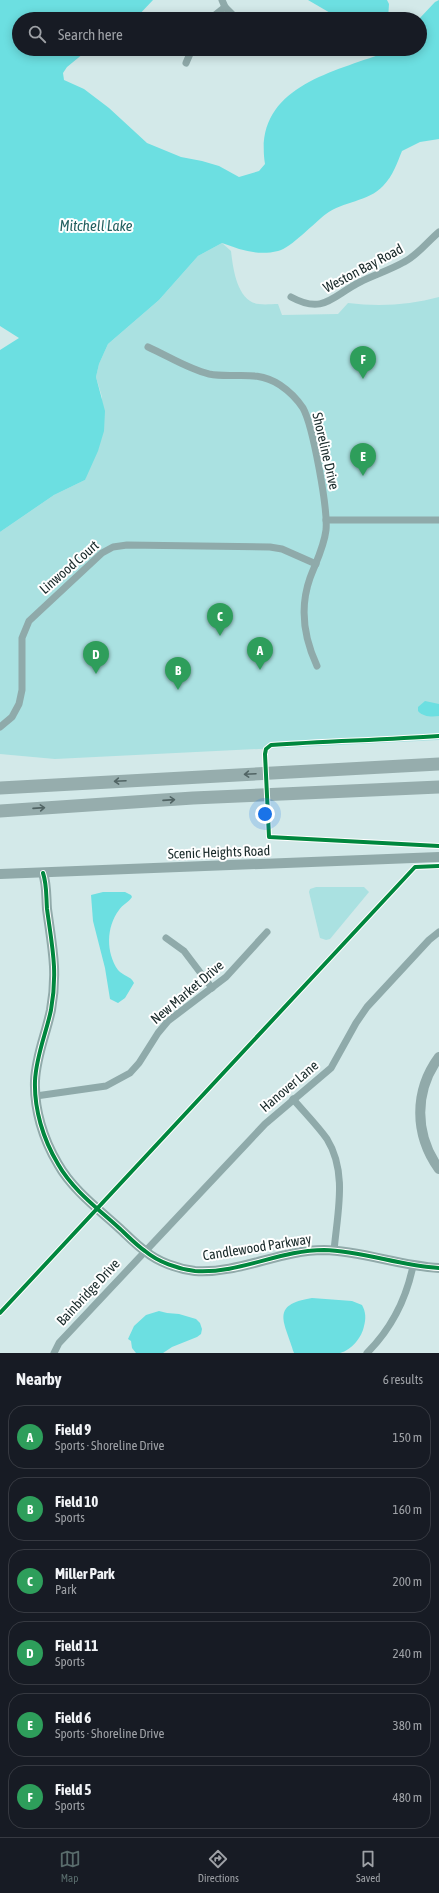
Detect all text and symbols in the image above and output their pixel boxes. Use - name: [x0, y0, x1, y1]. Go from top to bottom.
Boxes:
- search box: [12, 12, 427, 56]
- icon: search: [26, 23, 48, 45]
- text: Search here: [58, 26, 123, 43]
- water label: Mitchell Lake: [59, 217, 133, 234]
- street label: Weston Bay Road: [320, 240, 406, 296]
- pin: F: [350, 346, 376, 379]
- street label: Shoreline Drive: [309, 411, 343, 491]
- pin: E: [350, 443, 376, 476]
- street label: Linwood Court: [36, 537, 102, 597]
- pin: C: [207, 603, 233, 636]
- pin: A: [247, 637, 273, 670]
- pin: D: [83, 641, 109, 674]
- pin: B: [165, 657, 191, 690]
- one-way arrow: [244, 770, 257, 777]
- one-way arrow: [114, 777, 127, 784]
- one-way arrow: [162, 796, 175, 804]
- one-way arrow: [32, 804, 45, 812]
- your location: [255, 804, 275, 824]
- street label: Scenic Heights Road: [167, 842, 271, 862]
- street label: New Market Drive: [147, 957, 227, 1027]
- street label: Hanover Lane: [257, 1057, 321, 1115]
- street label: Candlewood Parkway: [202, 1230, 313, 1263]
- street label: Bainbridge Drive: [53, 1255, 123, 1329]
- text: Nearby: [16, 1369, 62, 1389]
- text: 6 results: [383, 1372, 423, 1387]
- text: Field 9: [55, 1421, 91, 1438]
- text: A: [27, 1430, 33, 1445]
- text: 150 m: [393, 1430, 422, 1445]
- text: Sports · Shoreline Drive: [55, 1438, 164, 1453]
- text: Field 10: [55, 1493, 98, 1510]
- text: B: [27, 1502, 33, 1517]
- text: 160 m: [393, 1502, 422, 1517]
- text: Sports: [55, 1510, 85, 1525]
- text: Miller Park: [55, 1565, 115, 1582]
- text: C: [27, 1574, 33, 1589]
- text: 200 m: [393, 1574, 422, 1589]
- text: Park: [55, 1582, 77, 1597]
- text: Field 11: [55, 1637, 98, 1654]
- text: D: [26, 1646, 34, 1661]
- text: 240 m: [393, 1646, 422, 1661]
- text: Sports: [55, 1654, 85, 1669]
- text: Field 6: [55, 1709, 91, 1726]
- text: E: [27, 1718, 33, 1733]
- text: 380 m: [393, 1718, 422, 1733]
- text: Sports · Shoreline Drive: [55, 1726, 164, 1741]
- text: Field 5: [55, 1781, 91, 1798]
- text: F: [27, 1790, 33, 1805]
- text: 480 m: [393, 1790, 422, 1805]
- text: Sports: [55, 1798, 85, 1813]
- tab: Map: [59, 1848, 81, 1884]
- tab: Directions: [198, 1848, 239, 1884]
- tab: Saved: [356, 1848, 380, 1884]

